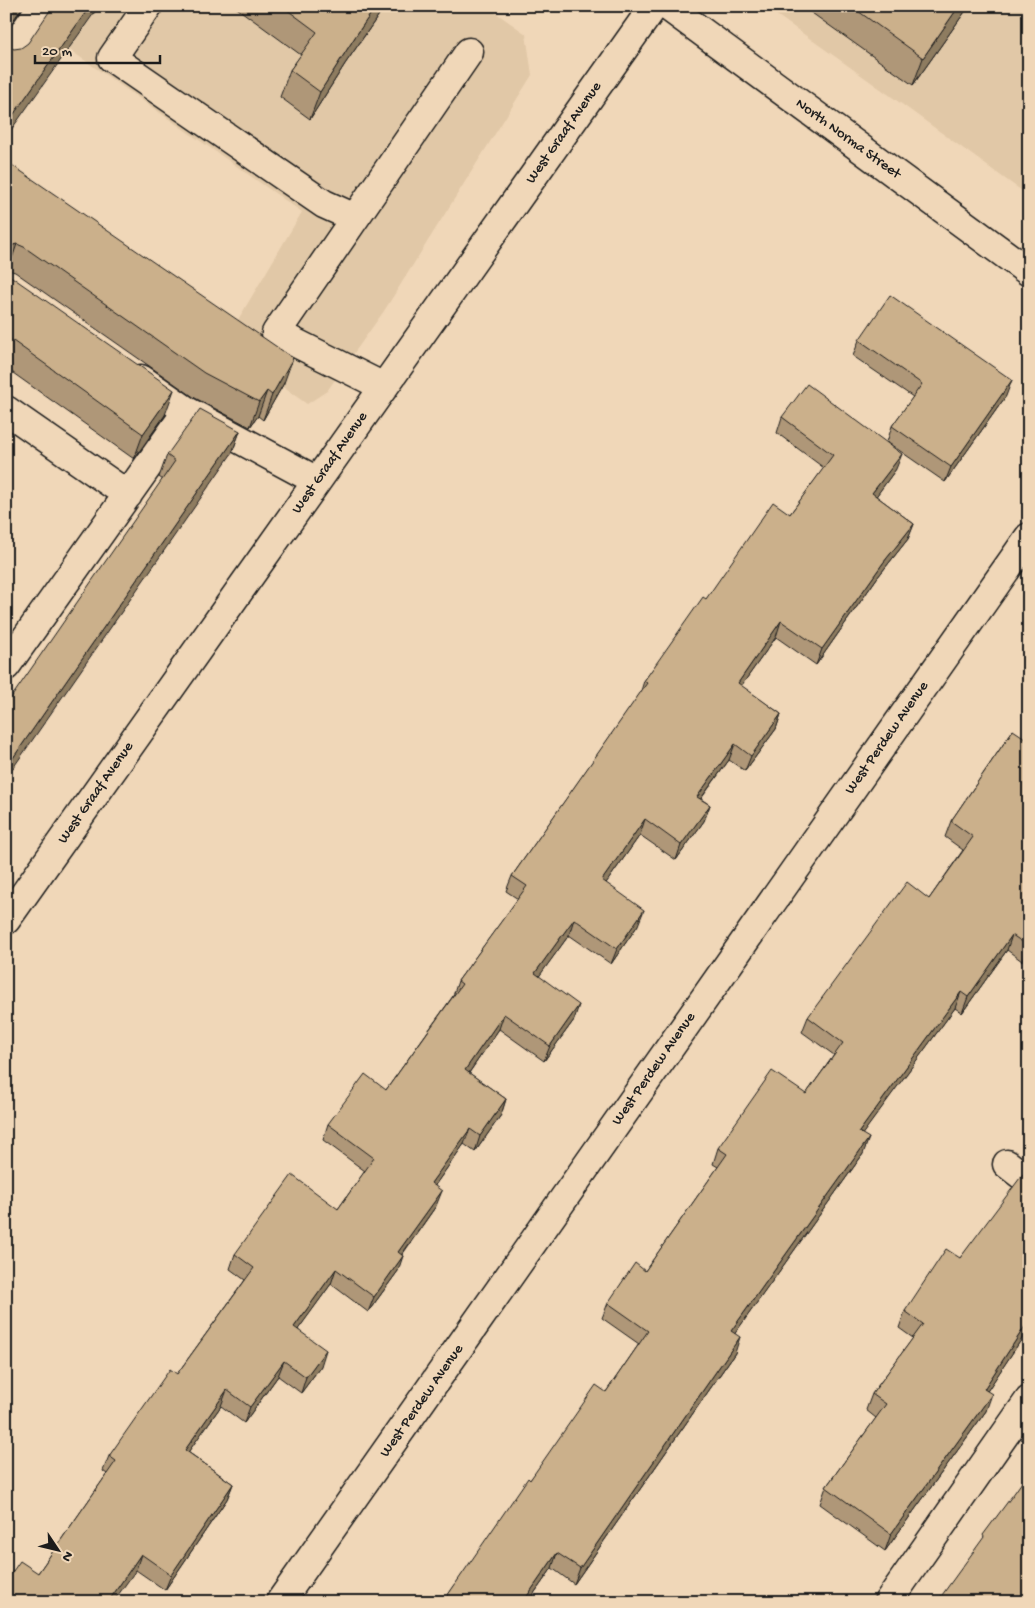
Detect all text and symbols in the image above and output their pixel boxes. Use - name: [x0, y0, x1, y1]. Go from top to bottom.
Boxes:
- scale bar: [35, 32, 160, 64]
- text: 20 m: [42, 43, 72, 61]
- street label: West Graaf Avenue: [522, 78, 606, 187]
- street label: North Norma Street: [792, 95, 906, 184]
- street label: West Graaf Avenue: [288, 408, 372, 517]
- street label: West Perdew Avenue: [841, 678, 933, 798]
- street label: West Graaf Avenue: [54, 738, 138, 847]
- street label: West Perdew Avenue: [608, 1009, 700, 1129]
- street label: West Perdew Avenue: [376, 1341, 468, 1461]
- north arrow: [32, 1526, 82, 1576]
- text: N: [57, 1547, 76, 1565]

